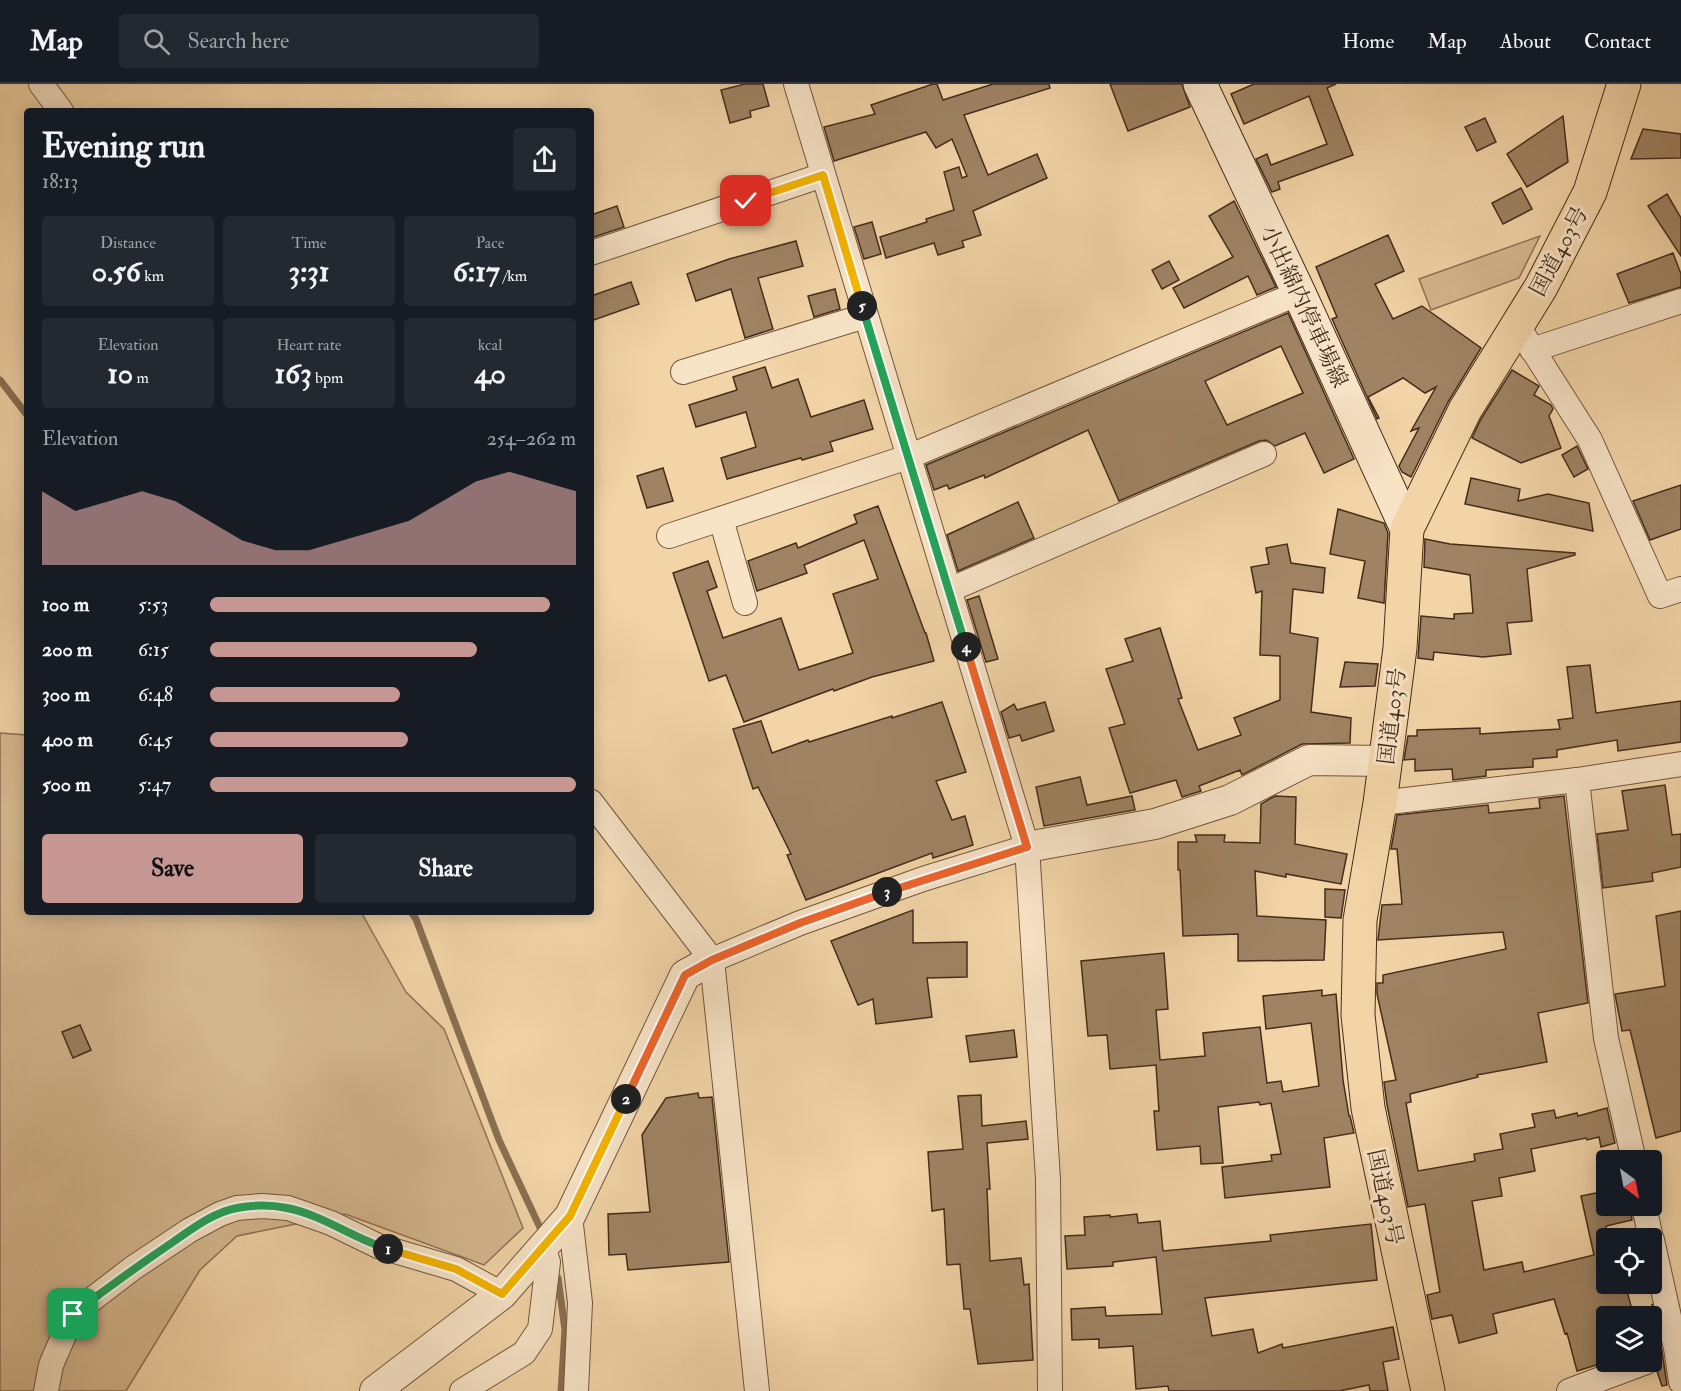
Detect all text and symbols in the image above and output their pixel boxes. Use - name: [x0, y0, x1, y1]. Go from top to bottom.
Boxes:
- search box: [119, 14, 539, 68]
- text: Map: [30, 24, 83, 59]
- icon: search: [140, 25, 173, 58]
- text: Search here: [188, 27, 289, 55]
- text: Home: [1342, 28, 1394, 55]
- text: Map: [1427, 28, 1467, 55]
- text: About: [1500, 28, 1551, 55]
- text: Contact: [1584, 28, 1651, 55]
- text: Evening run: [42, 126, 205, 167]
- button: share: [513, 128, 576, 191]
- text: 18:13: [42, 169, 78, 194]
- pin: [720, 175, 771, 226]
- icon: check: [729, 184, 762, 217]
- street label: 国道403号: [1524, 202, 1594, 301]
- street label: 小出綿内停車場線: [1254, 221, 1354, 392]
- text: Distance: [100, 233, 156, 253]
- text: Time: [292, 233, 326, 253]
- text: Pace: [476, 233, 504, 253]
- text: 0.56: [92, 253, 141, 290]
- text: 3:31: [288, 253, 330, 290]
- text: 6:17: [453, 253, 500, 290]
- text: km: [141, 266, 164, 286]
- text: /km: [500, 266, 527, 286]
- pin: 5: [847, 291, 877, 321]
- text: 5: [858, 296, 866, 316]
- text: Elevation: [98, 335, 158, 355]
- text: Heart rate: [276, 335, 342, 355]
- text: kcal: [478, 335, 502, 355]
- text: 10: [107, 355, 133, 392]
- text: 163: [275, 355, 312, 392]
- text: 40: [474, 355, 506, 392]
- text: m: [133, 368, 149, 388]
- text: bpm: [312, 368, 343, 388]
- text: Elevation: [42, 426, 118, 451]
- text: 254–262 m: [487, 426, 576, 451]
- text: 100 m: [42, 592, 89, 617]
- text: 5:53: [138, 592, 168, 617]
- pin: 4: [951, 632, 981, 662]
- text: 200 m: [42, 637, 92, 662]
- text: 6:15: [138, 637, 169, 662]
- text: 4: [962, 637, 970, 657]
- street label: 国道403号: [1372, 666, 1412, 766]
- text: 300 m: [42, 682, 90, 707]
- text: 6:48: [138, 682, 173, 707]
- text: 400 m: [42, 727, 93, 752]
- text: 6:45: [138, 727, 173, 752]
- text: 500 m: [42, 772, 91, 797]
- text: 5:47: [138, 772, 171, 797]
- button: Save: [42, 834, 303, 903]
- button: Share: [315, 834, 576, 903]
- pin: 3: [872, 877, 902, 907]
- text: 3: [884, 882, 890, 902]
- pin: 2: [611, 1084, 641, 1114]
- text: 2: [622, 1089, 630, 1109]
- street label: 国道403号: [1361, 1147, 1409, 1248]
- north arrow: [1596, 1150, 1662, 1216]
- map controls: [1596, 1150, 1662, 1372]
- button: locate: [1596, 1228, 1662, 1294]
- pin: 1: [373, 1234, 403, 1264]
- text: 1: [385, 1239, 391, 1259]
- pin: [47, 1288, 98, 1339]
- icon: arrive: [56, 1297, 89, 1330]
- button: layers: [1596, 1306, 1662, 1372]

